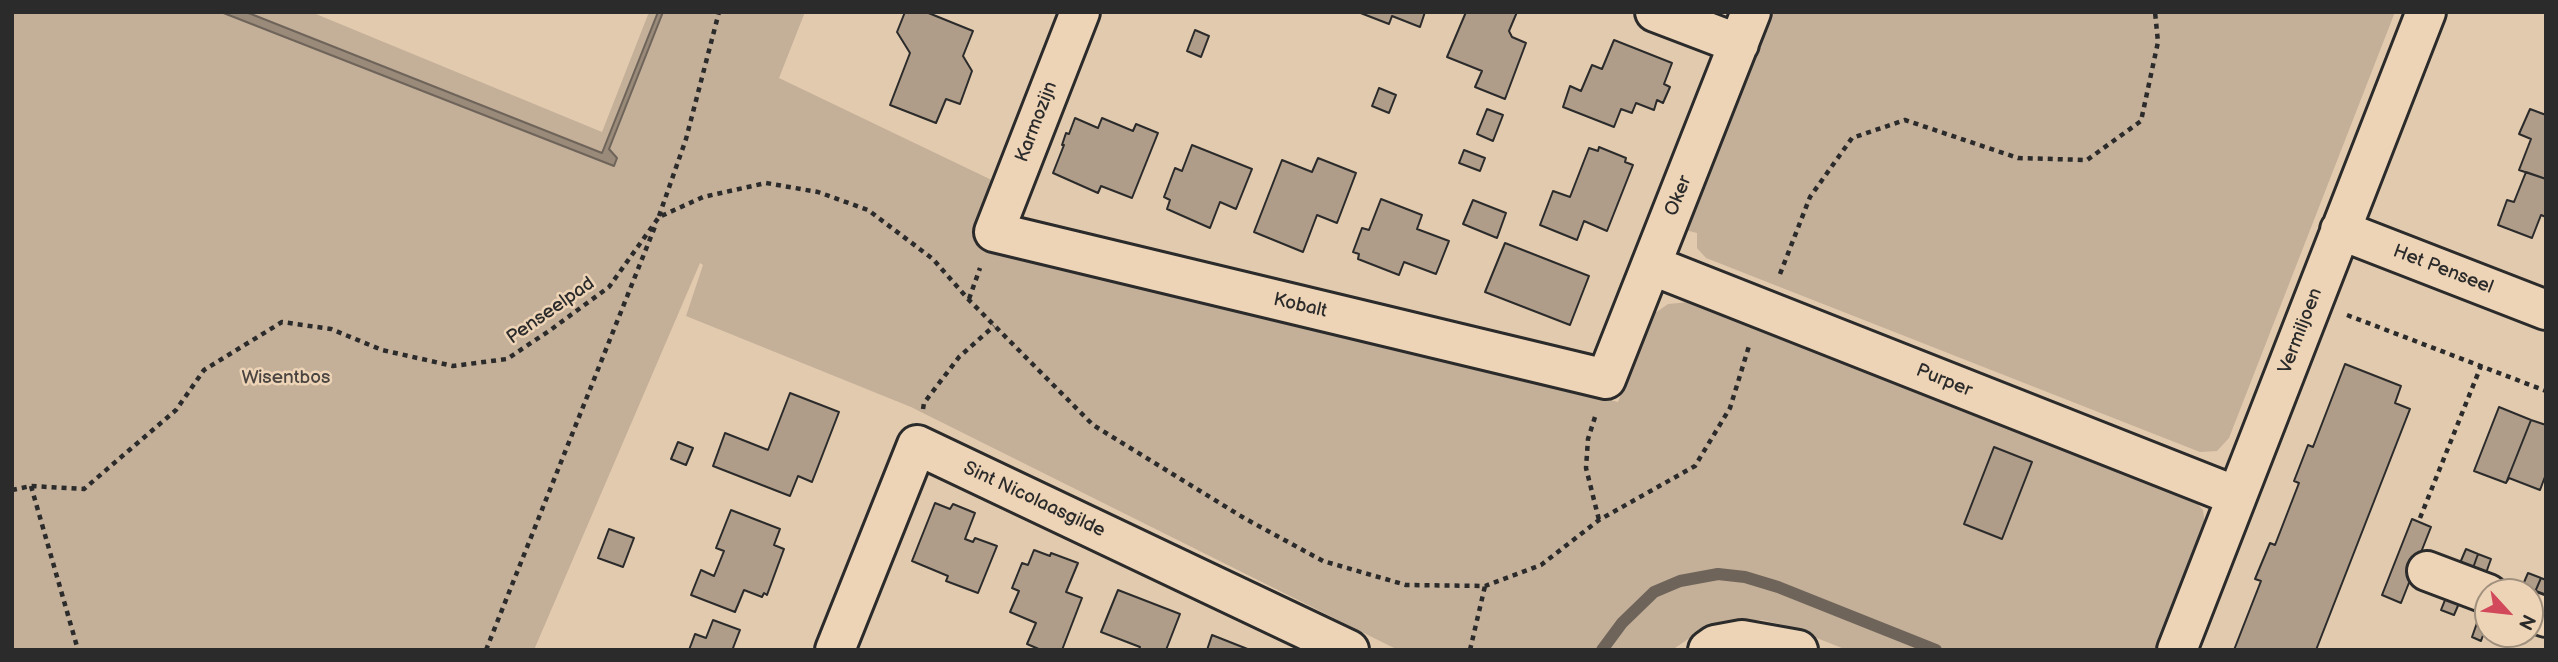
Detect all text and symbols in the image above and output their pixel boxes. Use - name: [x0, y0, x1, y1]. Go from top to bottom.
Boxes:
- street label: Karmozijn: [1011, 78, 1063, 166]
- street label: Oker: [1661, 172, 1697, 220]
- street label: Het Penseel: [2390, 240, 2496, 300]
- street label: Penseelpad: [503, 272, 599, 350]
- street label: Vermiljoen: [2274, 285, 2328, 377]
- street label: Kobalt: [1271, 289, 1329, 323]
- street label: Purper: [1913, 359, 1975, 403]
- park label: Wisentbos: [242, 367, 330, 389]
- street label: Sint Nicolaasgilde: [959, 457, 1109, 543]
- north arrow: [2474, 578, 2544, 648]
- text: N: [2513, 610, 2540, 633]

